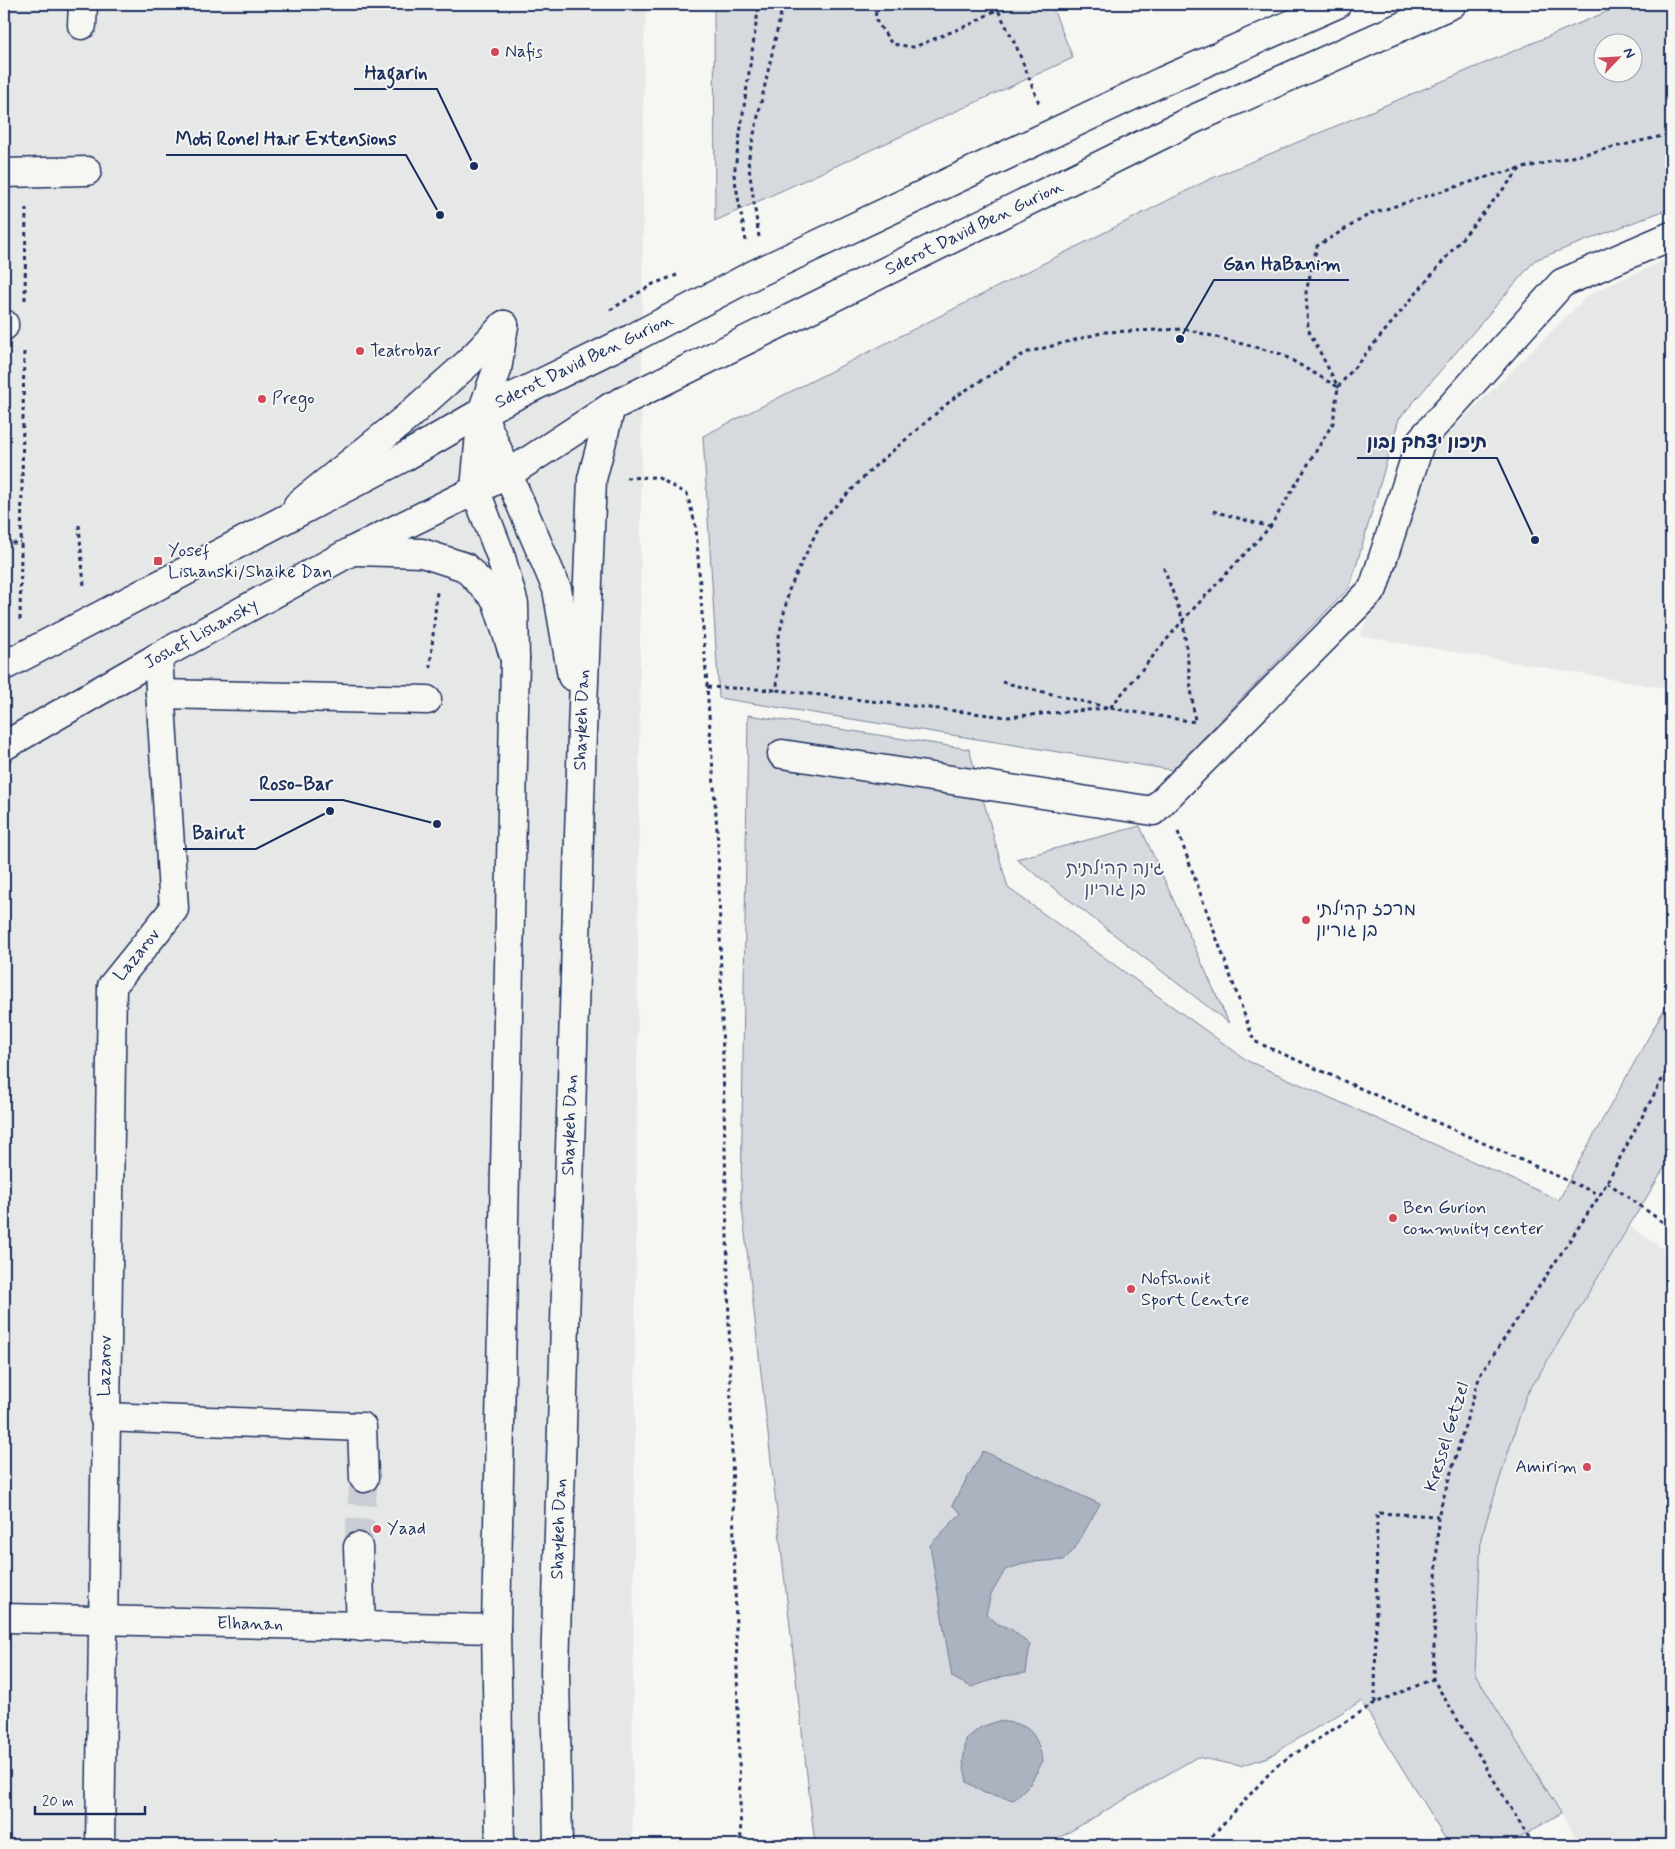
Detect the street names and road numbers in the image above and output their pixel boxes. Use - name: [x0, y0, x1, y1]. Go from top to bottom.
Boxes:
- street label: Sderot David Ben Gurion: [881, 174, 1067, 282]
- street label: Sderot David Ben Gurion: [491, 307, 677, 415]
- street label: Joshef Lishansky: [140, 593, 262, 675]
- street label: Shaykeh Dan: [568, 669, 596, 771]
- street label: Lazarov: [108, 924, 166, 986]
- street label: Shaykeh Dan: [556, 1074, 584, 1176]
- street label: Lazarov: [92, 1335, 118, 1397]
- street label: Kressel Getzel: [1419, 1379, 1475, 1495]
- street label: Shaykeh Dan: [545, 1478, 573, 1580]
- street label: Elhanan: [217, 1611, 283, 1637]

